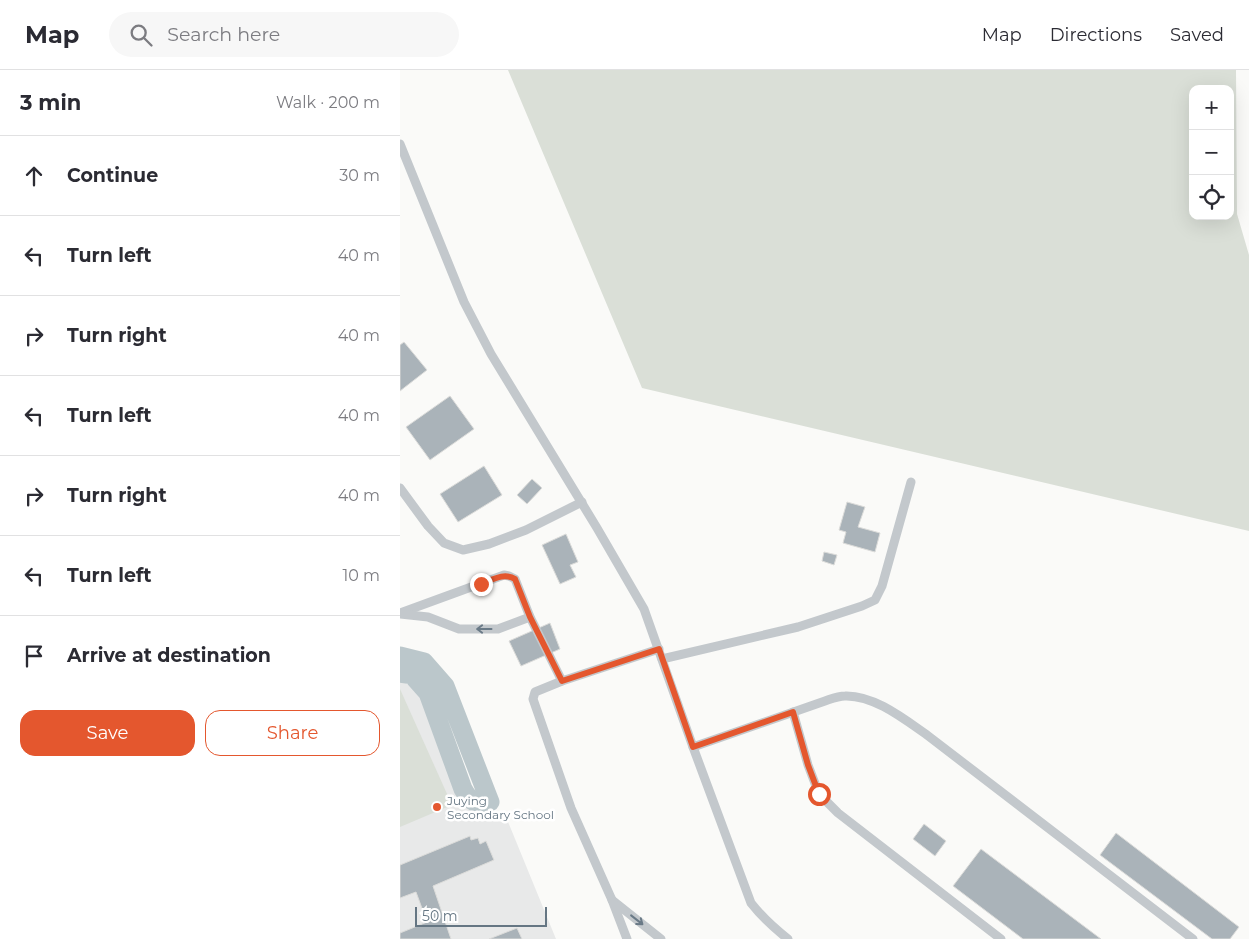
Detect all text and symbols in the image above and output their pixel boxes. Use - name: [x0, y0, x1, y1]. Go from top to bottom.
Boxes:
- search box: [109, 12, 459, 57]
- text: Map: [25, 20, 79, 49]
- icon: search: [127, 21, 155, 49]
- text: Search here: [167, 23, 280, 46]
- text: Map: [982, 24, 1022, 46]
- text: Directions: [1050, 24, 1142, 46]
- text: Saved: [1170, 24, 1224, 46]
- map controls: [1189, 85, 1234, 220]
- button: +: [1189, 85, 1234, 130]
- text: 3 min: [20, 90, 81, 115]
- text: Walk · 200 m: [276, 93, 380, 112]
- button: −: [1189, 130, 1234, 175]
- icon: ahead: [20, 162, 48, 190]
- text: Continue: [67, 164, 158, 187]
- text: 30 m: [339, 166, 380, 185]
- button: locate: [1189, 175, 1234, 220]
- icon: left: [20, 242, 48, 270]
- text: Turn left: [67, 244, 152, 267]
- text: 40 m: [338, 246, 380, 265]
- icon: right: [20, 322, 48, 350]
- text: Turn right: [67, 324, 167, 347]
- text: 40 m: [338, 326, 380, 345]
- icon: left: [20, 402, 48, 430]
- text: Turn left: [67, 404, 152, 427]
- text: 40 m: [338, 406, 380, 425]
- icon: right: [20, 482, 48, 510]
- text: Turn right: [67, 484, 167, 507]
- text: 40 m: [338, 486, 380, 505]
- icon: left: [20, 562, 48, 590]
- text: Turn left: [67, 564, 152, 587]
- text: 10 m: [342, 566, 380, 585]
- route end: [470, 573, 493, 596]
- one-way arrow: [476, 624, 492, 634]
- icon: arrive: [20, 642, 48, 670]
- text: Arrive at destination: [67, 644, 271, 667]
- button: Save: [20, 710, 195, 756]
- button: Share: [205, 710, 380, 756]
- route start: [808, 783, 831, 806]
- place label: Juying Secondary School: [446, 793, 554, 822]
- marker: Juying Secondary School: [431, 801, 443, 813]
- scale bar: [415, 904, 548, 927]
- text: 50 m: [422, 907, 458, 925]
- one-way arrow: [630, 914, 643, 925]

